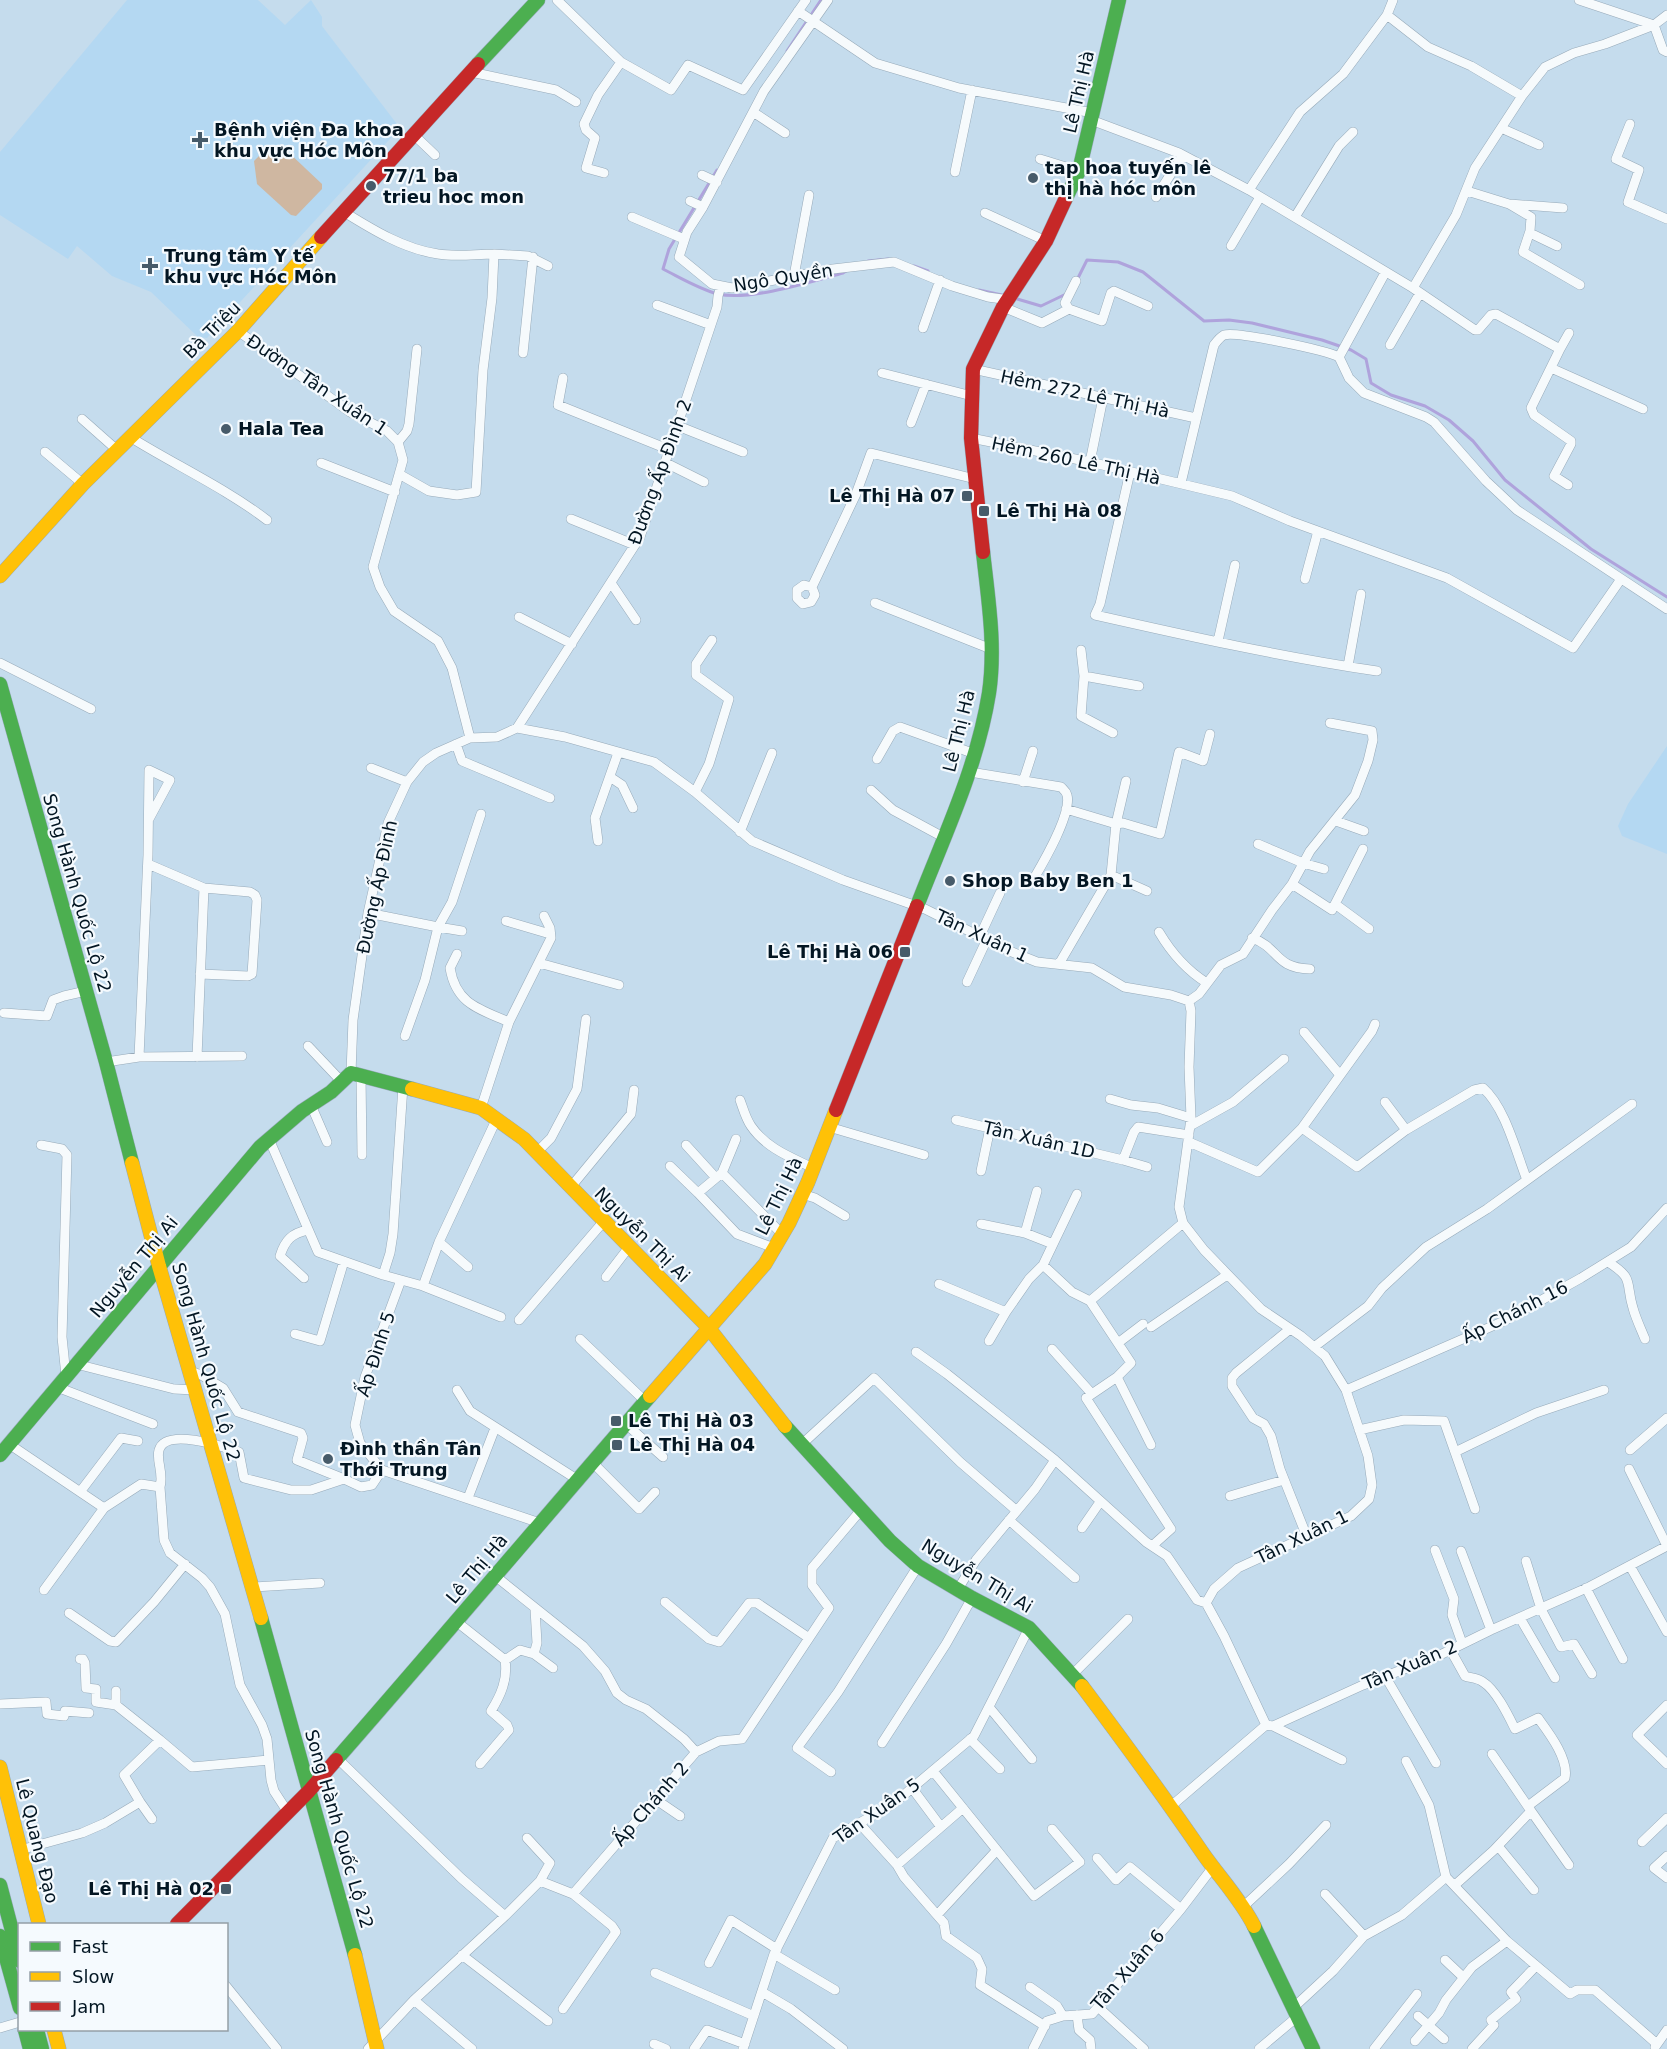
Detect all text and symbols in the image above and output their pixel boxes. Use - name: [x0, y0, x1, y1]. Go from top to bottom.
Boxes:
- street label: Lê Thị Hà: [1059, 49, 1098, 135]
- place label: Bệnh viện Đa khoa khu vực Hóc Môn: [214, 119, 404, 161]
- marker: Bệnh viện Đa khoa khu vực Hóc Môn: [191, 131, 209, 149]
- place label: tap hoa tuyến lê thị hà hóc môn: [1045, 157, 1211, 199]
- place label: 77/1 ba trieu hoc mon: [383, 165, 524, 207]
- marker: tap hoa tuyến lê thị hà hóc môn: [1026, 171, 1040, 185]
- marker: 77/1 ba trieu hoc mon: [364, 179, 378, 193]
- place label: Trung tâm Y tế khu vực Hóc Môn: [164, 245, 337, 287]
- marker: Trung tâm Y tế khu vực Hóc Môn: [141, 257, 159, 275]
- street label: Ngô Quyền: [732, 259, 834, 296]
- street label: Bà Triệu: [179, 297, 245, 363]
- street label: Đường Tân Xuân 1: [243, 330, 392, 440]
- street label: Hẻm 272 Lê Thị Hà: [999, 365, 1171, 422]
- street label: Đường Ấp Đình 2: [622, 396, 696, 547]
- place label: Hala Tea: [238, 418, 324, 439]
- marker: Hala Tea: [219, 422, 233, 436]
- street label: Hẻm 260 Lê Thị Hà: [990, 432, 1162, 489]
- place label: Lê Thị Hà 07: [829, 485, 955, 506]
- marker: Lê Thị Hà 07: [960, 489, 974, 503]
- place label: Lê Thị Hà 08: [996, 500, 1122, 521]
- marker: Lê Thị Hà 08: [977, 504, 991, 518]
- street label: Lê Thị Hà: [938, 687, 979, 774]
- street label: Song Hành Quốc Lộ 22: [39, 791, 116, 995]
- street label: Đường Ấp Đình: [350, 818, 401, 956]
- place label: Shop Baby Ben 1: [962, 870, 1134, 891]
- marker: Shop Baby Ben 1: [943, 874, 957, 888]
- street label: Tân Xuân 1: [931, 904, 1032, 966]
- place label: Lê Thị Hà 06: [767, 941, 893, 962]
- marker: Lê Thị Hà 06: [898, 945, 912, 959]
- street label: Tân Xuân 1D: [980, 1116, 1097, 1163]
- street label: Lê Thị Hà: [751, 1153, 806, 1238]
- street label: Nguyễn Thị Ai: [591, 1183, 694, 1286]
- street label: Nguyễn Thị Ai: [85, 1212, 182, 1322]
- street label: Song Hành Quốc Lộ 22: [168, 1260, 245, 1464]
- street label: Ấp Chánh 16: [1457, 1274, 1571, 1347]
- street label: Ấp Đình 5: [350, 1308, 399, 1399]
- place label: Lê Thị Hà 03: [628, 1410, 754, 1431]
- marker: Lê Thị Hà 03: [609, 1414, 623, 1428]
- place label: Lê Thị Hà 04: [629, 1434, 755, 1455]
- place label: Đình thần Tân Thới Trung: [340, 1438, 482, 1480]
- marker: Lê Thị Hà 04: [610, 1438, 624, 1452]
- marker: Đình thần Tân Thới Trung: [321, 1452, 335, 1466]
- street label: Tân Xuân 1: [1251, 1505, 1352, 1568]
- street label: Lê Thị Hà: [442, 1530, 512, 1608]
- street label: Nguyễn Thị Ai: [918, 1534, 1036, 1617]
- street label: Tân Xuân 2: [1359, 1635, 1460, 1694]
- street label: Song Hành Quốc Lộ 22: [301, 1727, 378, 1931]
- street label: Ấp Chánh 2: [607, 1756, 693, 1850]
- street label: Tân Xuân 5: [829, 1773, 924, 1849]
- street label: Lê Quang Đạo: [12, 1776, 63, 1905]
- place label: Lê Thị Hà 02: [88, 1878, 214, 1899]
- marker: Lê Thị Hà 02: [219, 1882, 233, 1896]
- legend: [18, 1923, 228, 2031]
- street label: Tân Xuân 6: [1086, 1925, 1168, 2015]
- text: Fast: [72, 1936, 108, 1957]
- text: Slow: [72, 1966, 114, 1987]
- text: Jam: [71, 1996, 106, 2017]

